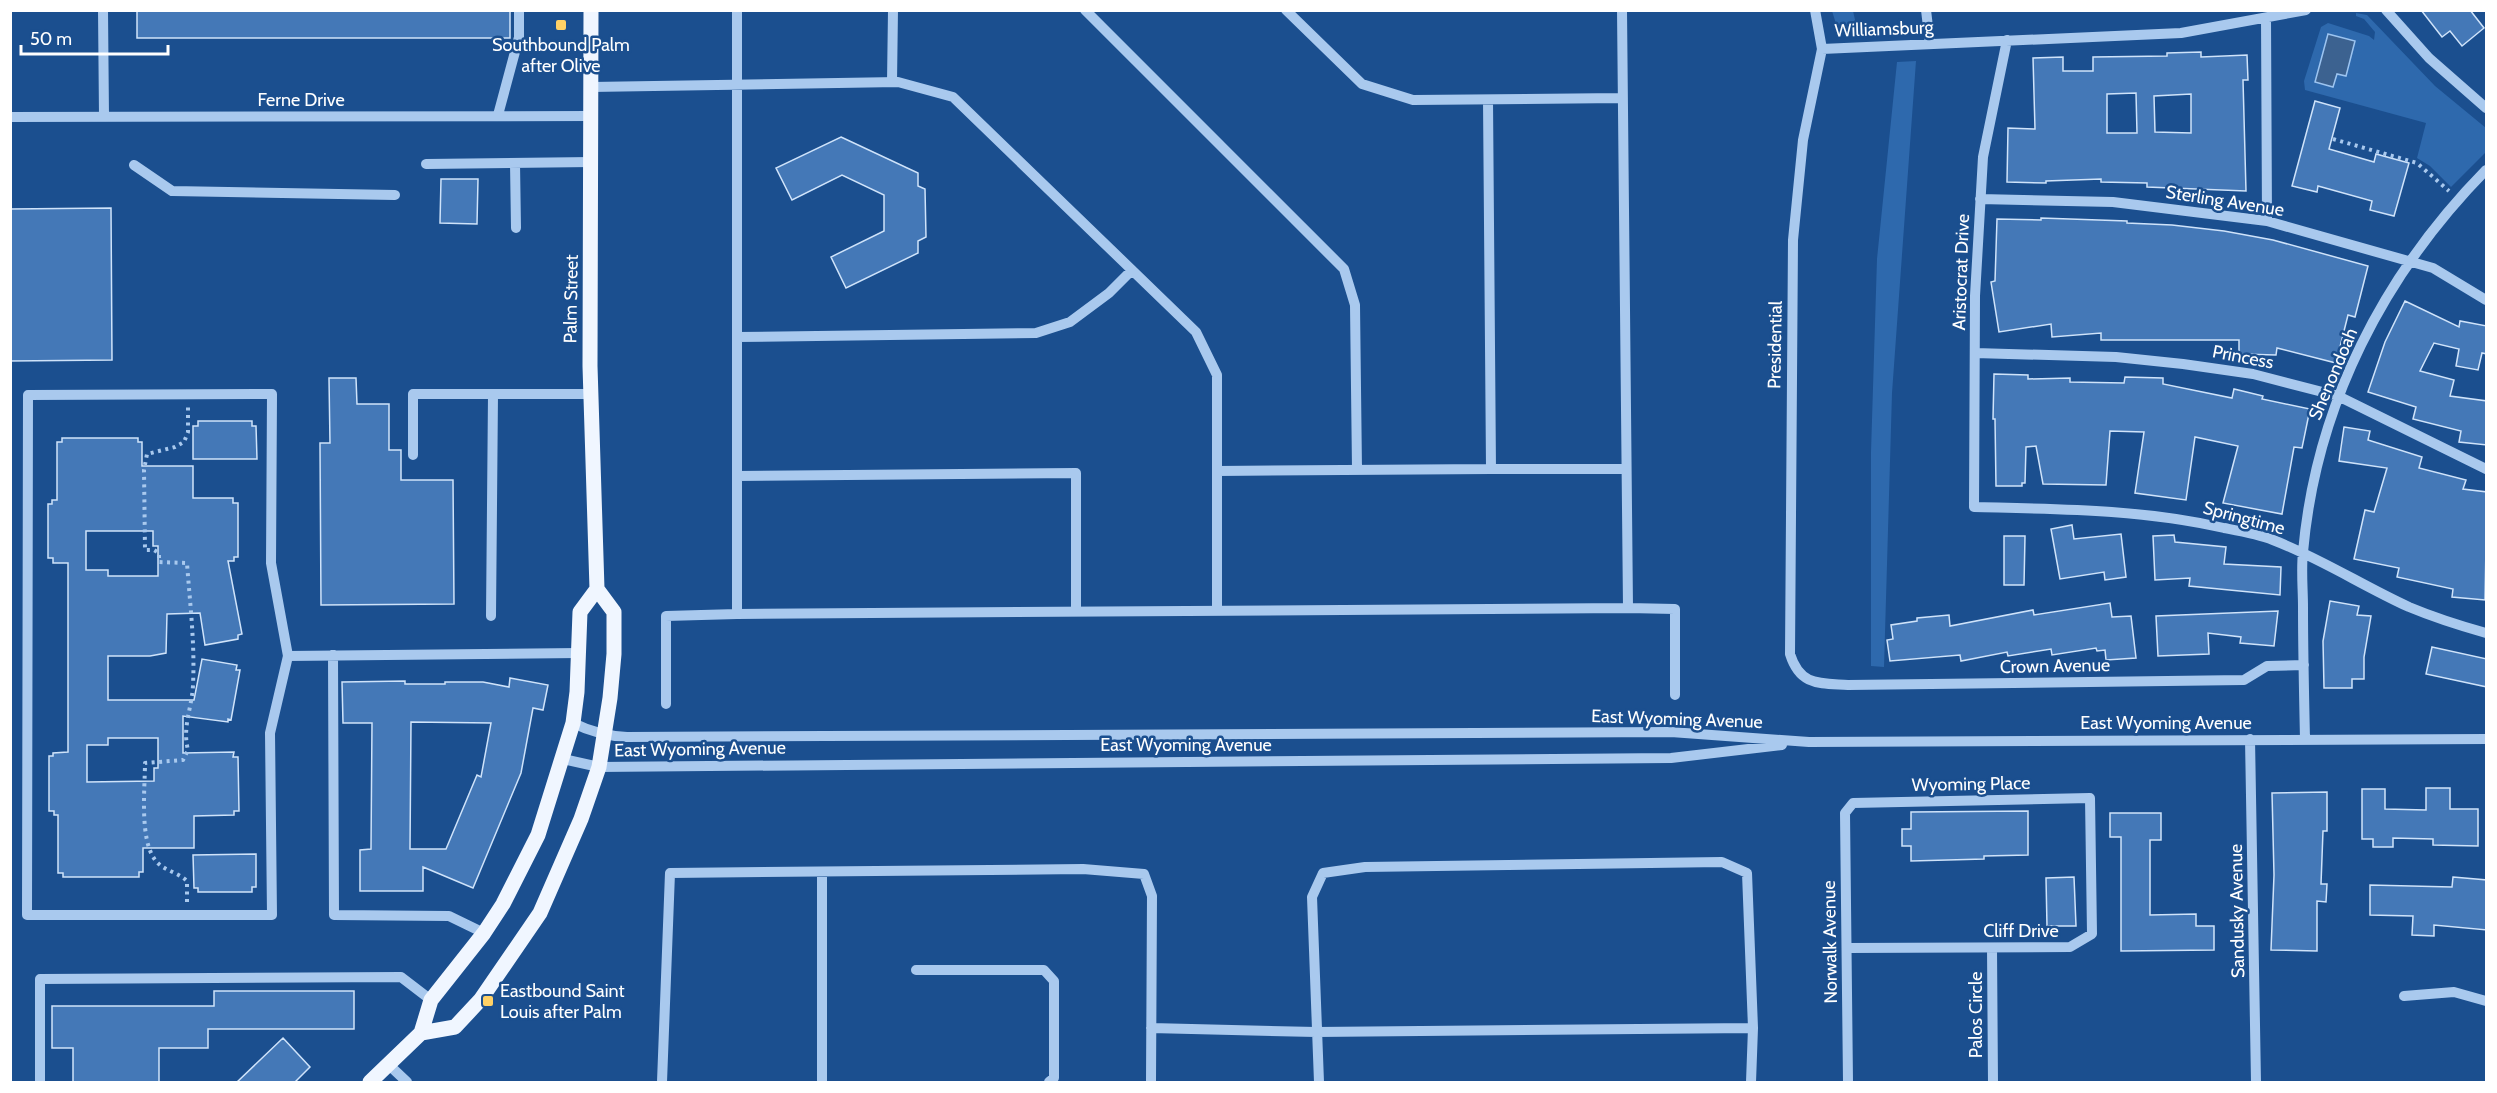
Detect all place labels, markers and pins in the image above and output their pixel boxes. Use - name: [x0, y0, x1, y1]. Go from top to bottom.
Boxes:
- marker: Southbound Palm after Olive: [554, 18, 568, 32]
- place label: Southbound Palm after Olive: [492, 34, 630, 77]
- place label: Eastbound Saint Louis after Palm: [500, 980, 625, 1023]
- marker: Eastbound Saint Louis after Palm: [481, 994, 495, 1008]

